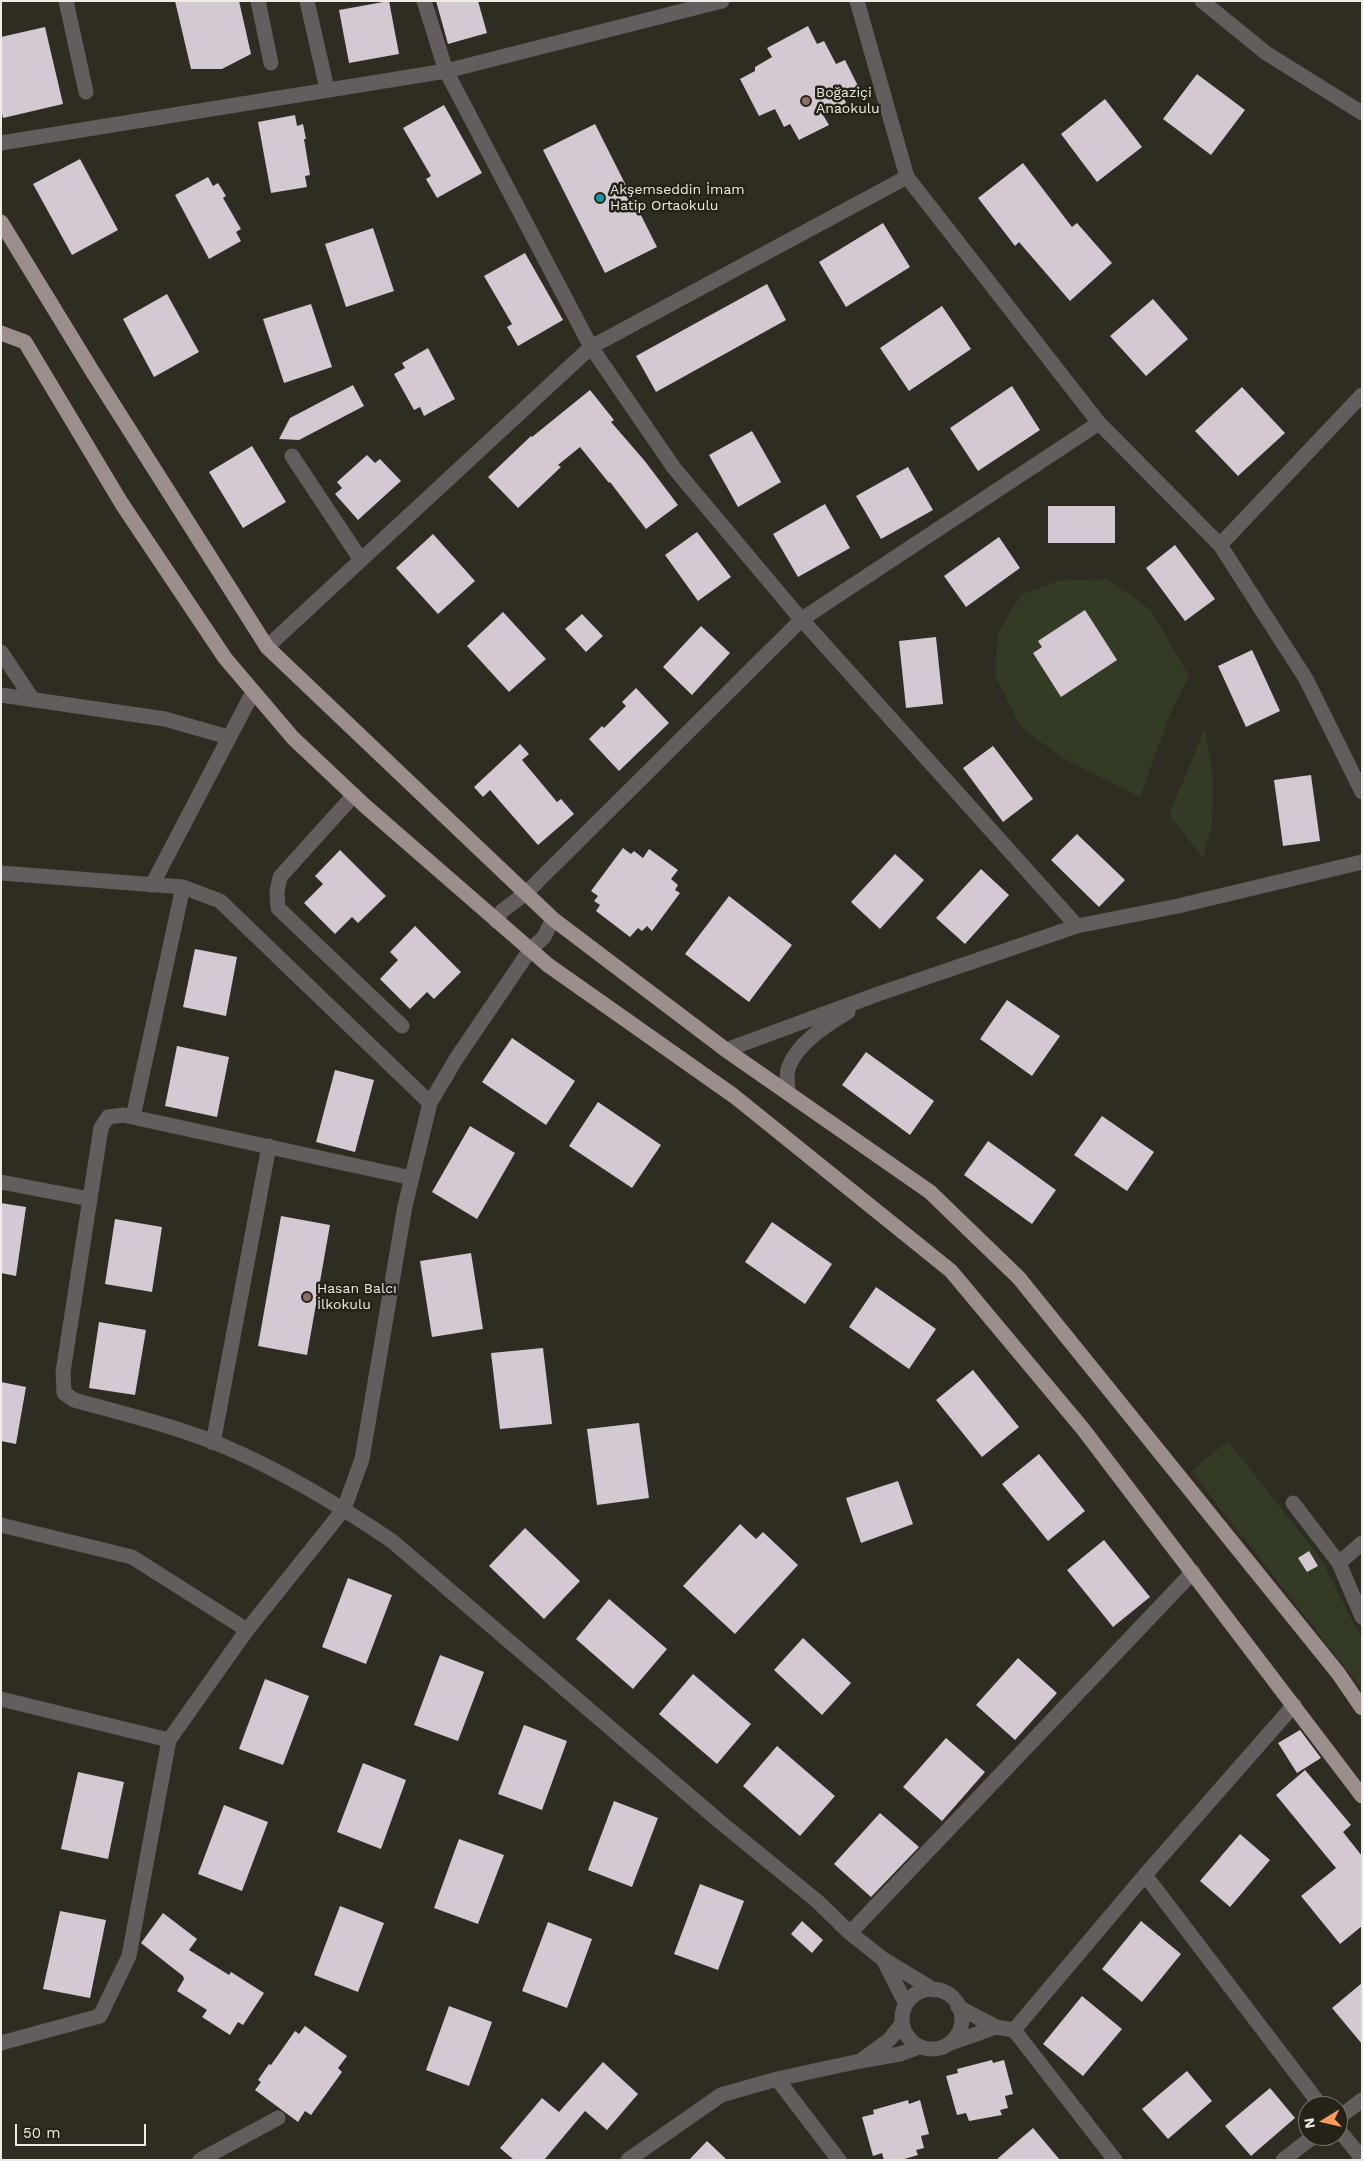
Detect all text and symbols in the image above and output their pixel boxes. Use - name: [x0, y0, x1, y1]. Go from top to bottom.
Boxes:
- place label: Boğaziçi Anaokulu: [816, 85, 880, 118]
- marker: Boğaziçi Anaokulu: [800, 95, 812, 107]
- place label: Akşemseddin İmam Hatip Ortaokulu: [610, 182, 745, 214]
- marker: Akşemseddin İmam Hatip Ortaokulu: [594, 192, 606, 204]
- place label: Hasan Balcı İlkokulu: [317, 1281, 397, 1314]
- marker: Hasan Balcı İlkokulu: [301, 1291, 313, 1303]
- north arrow: [1298, 2096, 1348, 2146]
- scale bar: [18, 2114, 149, 2146]
- text: N: [1300, 2117, 1318, 2130]
- text: 50 m: [23, 2124, 60, 2142]

